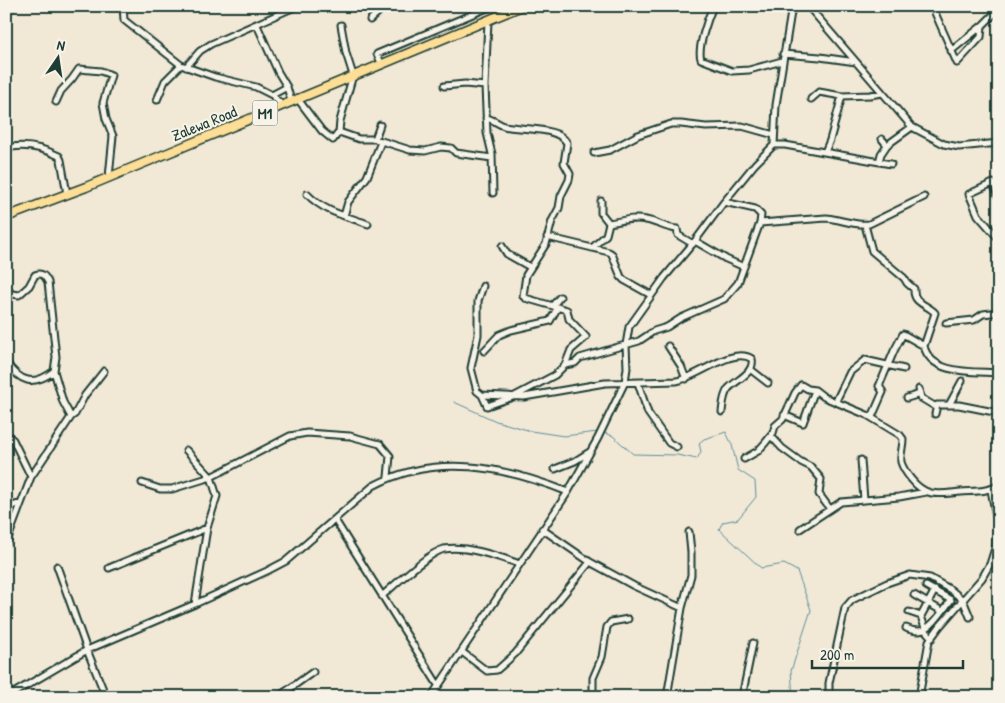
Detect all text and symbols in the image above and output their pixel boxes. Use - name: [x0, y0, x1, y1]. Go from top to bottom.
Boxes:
- north arrow: [32, 32, 82, 82]
- text: N: [55, 35, 67, 55]
- street label: Zalewa Road: [168, 100, 240, 146]
- road number: M1: [252, 100, 278, 126]
- scale bar: [812, 638, 964, 670]
- text: 200 m: [820, 644, 854, 665]

